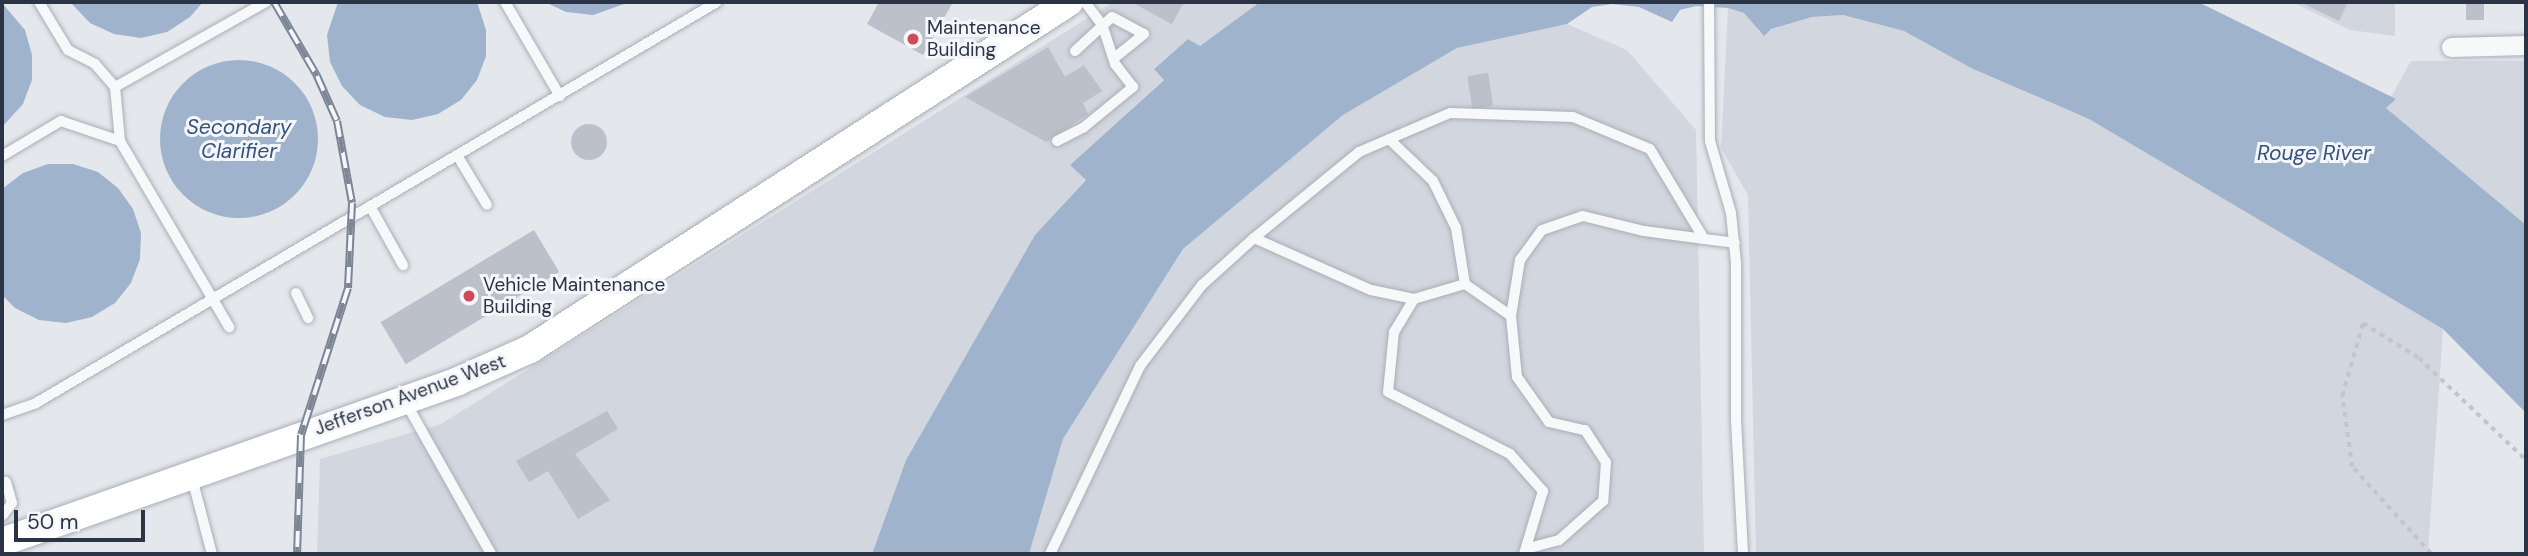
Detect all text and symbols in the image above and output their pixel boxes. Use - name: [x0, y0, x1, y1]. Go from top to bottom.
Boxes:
- place label: Maintenance Building: [927, 17, 1041, 61]
- marker: Maintenance Building: [905, 31, 921, 47]
- water label: Secondary Clarifier: [187, 114, 291, 164]
- water label: Rouge River: [2257, 140, 2371, 166]
- place label: Vehicle Maintenance Building: [483, 274, 665, 318]
- marker: Vehicle Maintenance Building: [461, 288, 477, 304]
- street label: Jefferson Avenue West: [311, 350, 509, 440]
- scale bar: [18, 496, 149, 540]
- text: 50 m: [27, 508, 78, 536]

